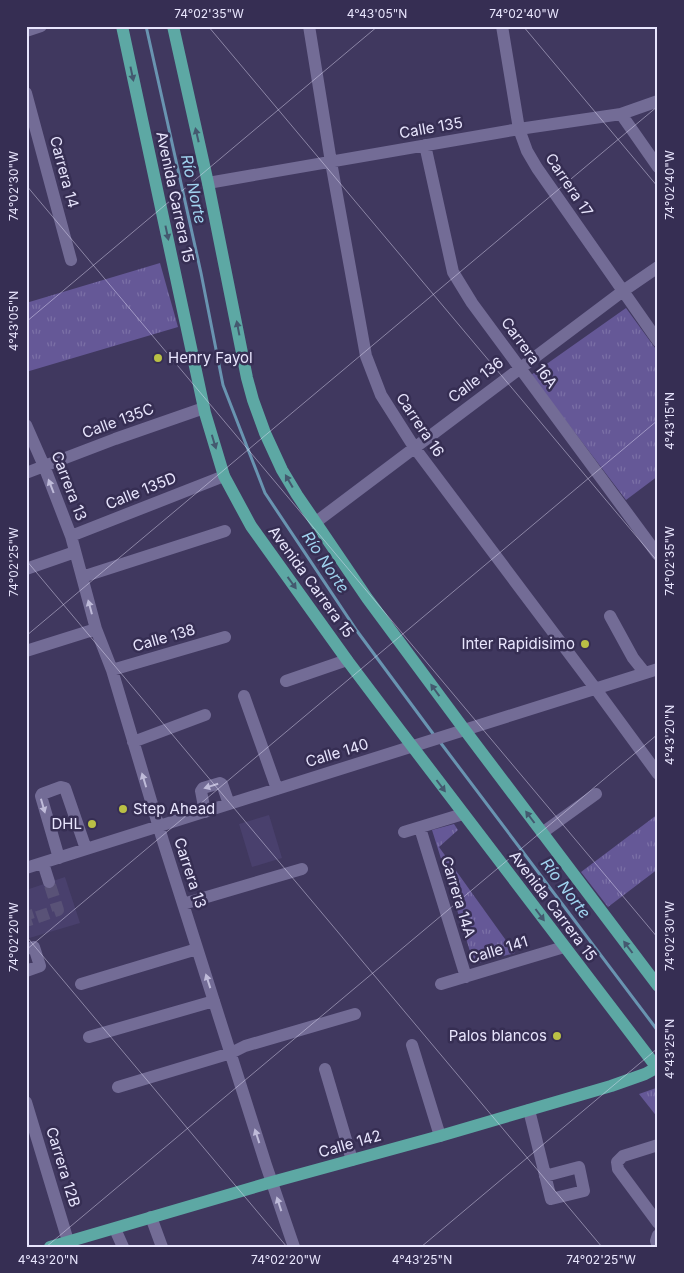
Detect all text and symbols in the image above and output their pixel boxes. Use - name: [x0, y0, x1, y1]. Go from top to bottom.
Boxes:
- text: 74°02'35"W: [174, 6, 244, 21]
- text: 4°43'05"N: [347, 6, 407, 21]
- text: 74°02'40"W: [489, 6, 559, 21]
- one-way arrow: [128, 66, 136, 82]
- street label: Calle 135: [398, 113, 464, 142]
- one-way arrow: [193, 127, 201, 142]
- street label: Avenida Carrera 15: [152, 130, 199, 264]
- street label: Carrera 14: [46, 134, 83, 210]
- street label: Carrera 17: [541, 149, 598, 220]
- text: 74°02'40"W: [662, 150, 677, 220]
- text: 74°02'30"W: [6, 151, 21, 221]
- water label: Río Norte: [177, 152, 211, 226]
- one-way arrow: [163, 225, 171, 241]
- text: 4°43'05"N: [6, 291, 21, 351]
- street label: Carrera 16A: [497, 313, 562, 392]
- one-way arrow: [233, 320, 241, 336]
- place label: Henry Fayol: [168, 348, 253, 367]
- marker: Henry Fayol: [152, 352, 164, 364]
- street label: Calle 136: [444, 353, 507, 407]
- street label: Carrera 16: [392, 389, 449, 460]
- text: 4°43'15"N: [662, 392, 677, 450]
- street label: Calle 135C: [79, 399, 156, 442]
- one-way arrow: [210, 435, 218, 450]
- street label: Carrera 13: [48, 448, 91, 523]
- street label: Calle 135D: [103, 468, 179, 513]
- one-way arrow: [284, 475, 293, 488]
- one-way arrow: [47, 478, 55, 493]
- street label: Avenida Carrera 15: [264, 522, 358, 641]
- text: 74°02'35"W: [662, 526, 677, 596]
- text: 74°02'25"W: [6, 527, 21, 597]
- water label: Río Norte: [298, 527, 354, 597]
- one-way arrow: [287, 576, 298, 589]
- one-way arrow: [86, 600, 94, 615]
- street label: Calle 138: [130, 620, 197, 656]
- place label: Inter Rapidisimo: [461, 634, 575, 653]
- marker: Inter Rapidisimo: [579, 638, 591, 650]
- one-way arrow: [430, 683, 440, 697]
- text: 4°43'20"N: [662, 705, 677, 765]
- street label: Calle 140: [303, 734, 371, 771]
- one-way arrow: [140, 772, 148, 787]
- one-way arrow: [436, 779, 447, 792]
- one-way arrow: [203, 782, 218, 790]
- one-way arrow: [40, 799, 48, 814]
- place label: Step Ahead: [133, 799, 215, 818]
- marker: Step Ahead: [117, 803, 129, 815]
- one-way arrow: [525, 811, 536, 824]
- place label: DHL: [52, 814, 82, 833]
- marker: DHL: [86, 818, 98, 830]
- street label: Carrera 13: [170, 835, 211, 911]
- street label: Avenida Carrera 15: [506, 847, 601, 965]
- street label: Carrera 14A: [437, 854, 480, 940]
- water label: Río Norte: [537, 854, 595, 922]
- text: 74°02'30"W: [662, 901, 677, 971]
- text: 74°02'20"W: [6, 902, 21, 972]
- one-way arrow: [534, 908, 545, 921]
- street label: Calle 141: [466, 931, 530, 968]
- one-way arrow: [623, 940, 633, 954]
- one-way arrow: [203, 973, 211, 988]
- text: 4°43'25"N: [662, 1019, 677, 1079]
- place label: Palos blancos: [449, 1026, 547, 1045]
- marker: Palos blancos: [551, 1030, 563, 1042]
- street label: Carrera 12B: [42, 1125, 85, 1209]
- street label: Calle 142: [316, 1125, 384, 1162]
- one-way arrow: [253, 1128, 260, 1143]
- one-way arrow: [275, 1196, 283, 1211]
- text: 4°43'20"N: [18, 1252, 78, 1267]
- text: 74°02'20"W: [251, 1252, 321, 1267]
- text: 4°43'25"N: [392, 1252, 452, 1267]
- text: 74°02'25"W: [566, 1252, 636, 1267]

